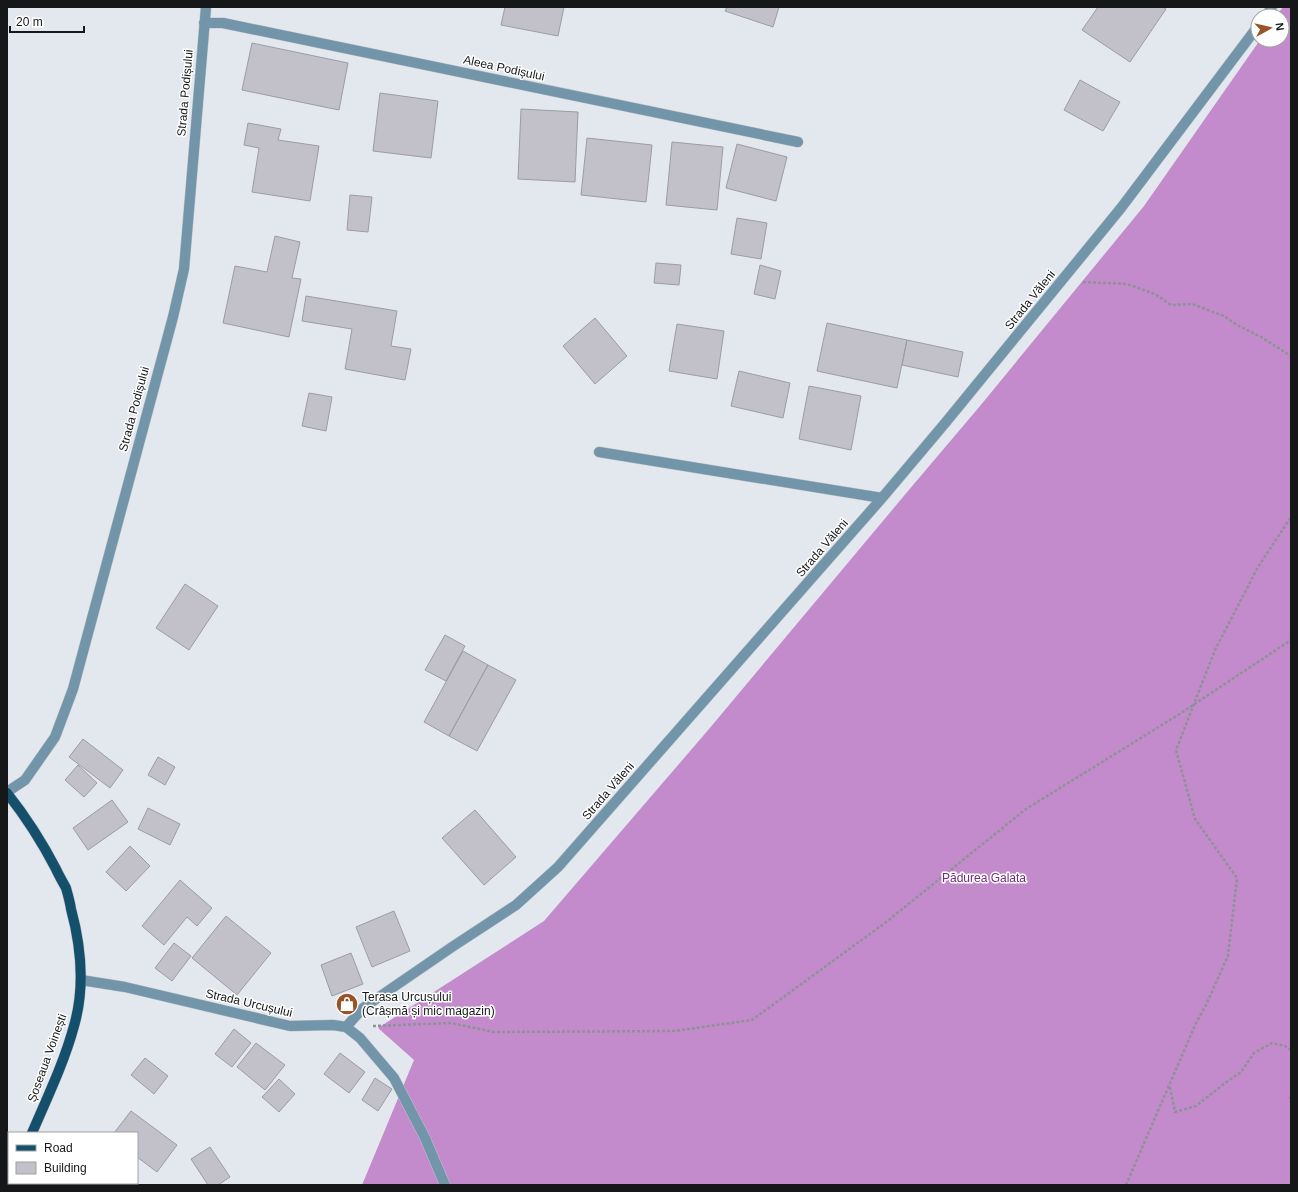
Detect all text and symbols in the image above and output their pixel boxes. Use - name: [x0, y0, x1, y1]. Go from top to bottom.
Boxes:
- scale bar: [10, 8, 84, 34]
- north arrow: [1250, 8, 1290, 48]
- text: 20 m: [16, 15, 43, 29]
- text: N: [1273, 22, 1286, 31]
- street label: Strada Podișului: [174, 49, 196, 137]
- street label: Aleea Podișului: [462, 53, 546, 83]
- street label: Strada Văleni: [1002, 268, 1058, 332]
- street label: Strada Podișului: [116, 365, 152, 453]
- street label: Strada Văleni: [793, 516, 851, 580]
- street label: Strada Văleni: [579, 759, 637, 823]
- park label: Pădurea Galata: [942, 871, 1026, 885]
- street label: Strada Urcușului: [204, 986, 294, 1020]
- place label: Terasa Urcușului (Crâșmă și mic magazin): [362, 990, 495, 1018]
- shop icon: Terasa Urcușului (Crâșmă și mic magazin): [334, 991, 360, 1017]
- street label: Șoseaua Voinești: [25, 1012, 69, 1104]
- legend: [8, 1132, 138, 1184]
- text: Road: [44, 1141, 73, 1155]
- text: Building: [44, 1161, 87, 1175]

